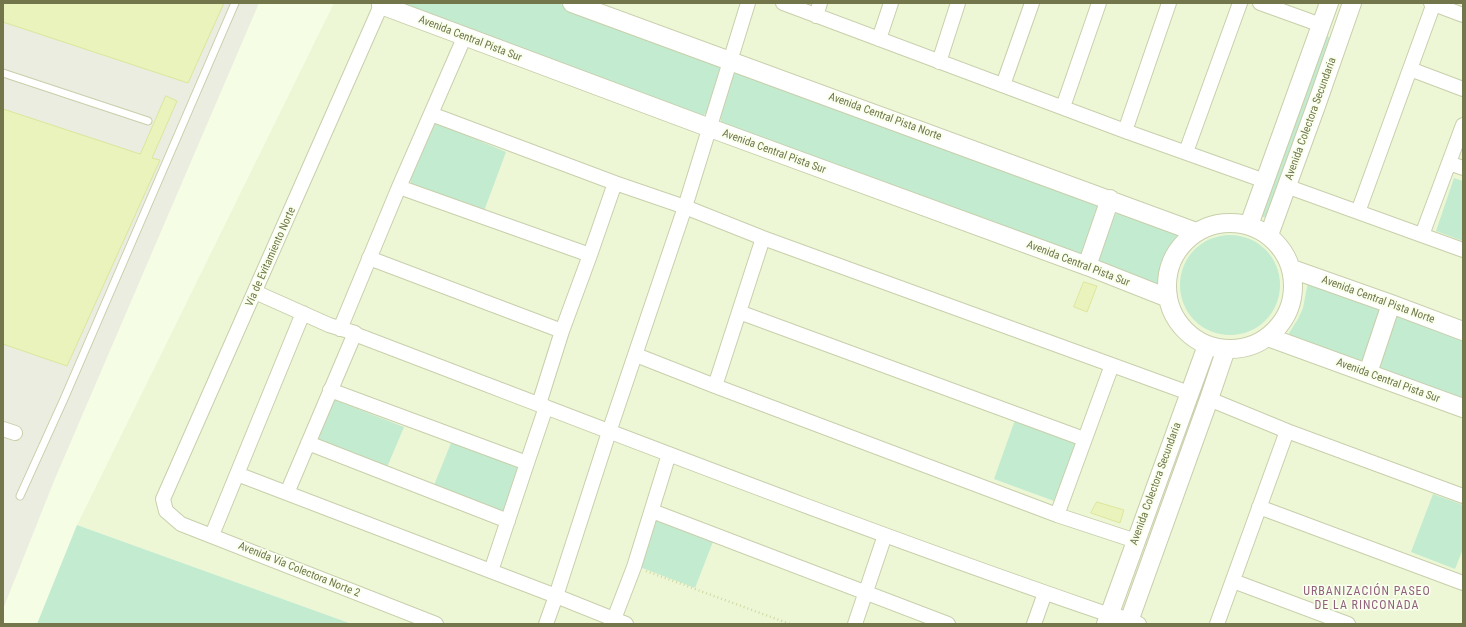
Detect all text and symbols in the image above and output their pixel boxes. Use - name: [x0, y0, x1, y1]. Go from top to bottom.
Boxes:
- street label: Avenida Central Pista Sur: [417, 13, 523, 65]
- street label: Avenida Colectora Secundaria: [1283, 56, 1339, 182]
- street label: Avenida Central Pista Norte: [827, 90, 943, 144]
- street label: Avenida Central Pista Sur: [720, 127, 828, 177]
- street label: Vía de Evitamiento Norte: [243, 205, 299, 309]
- street label: Avenida Central Pista Sur: [1025, 238, 1131, 290]
- street label: Avenida Central Pista Norte: [1320, 273, 1436, 327]
- street label: Avenida Central Pista Sur: [1334, 356, 1442, 406]
- street label: Avenida Colectora Secundaria: [1128, 421, 1184, 547]
- street label: Avenida Vía Colectora Norte 2: [236, 540, 362, 600]
- district label: URBANIZACIÓN PASEO DE LA RINCONADA: [1303, 585, 1431, 613]

